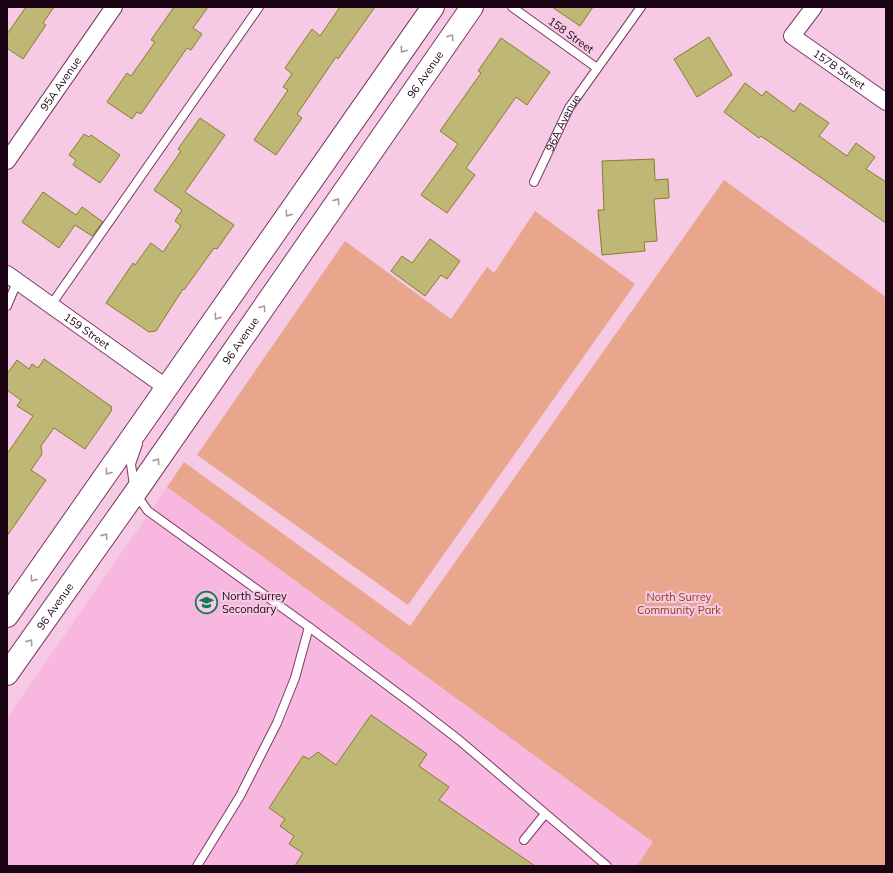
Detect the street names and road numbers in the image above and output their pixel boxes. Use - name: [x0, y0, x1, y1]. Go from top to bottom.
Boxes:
- street label: 158 Street: [545, 14, 597, 56]
- street label: 157B Street: [810, 46, 868, 92]
- street label: 96 Avenue: [404, 48, 446, 101]
- street label: 95A Avenue: [37, 54, 84, 113]
- street label: 96A Avenue: [543, 91, 584, 154]
- street label: 159 Street: [61, 310, 113, 352]
- street label: 96 Avenue: [219, 314, 262, 367]
- street label: 96 Avenue: [33, 580, 76, 632]

